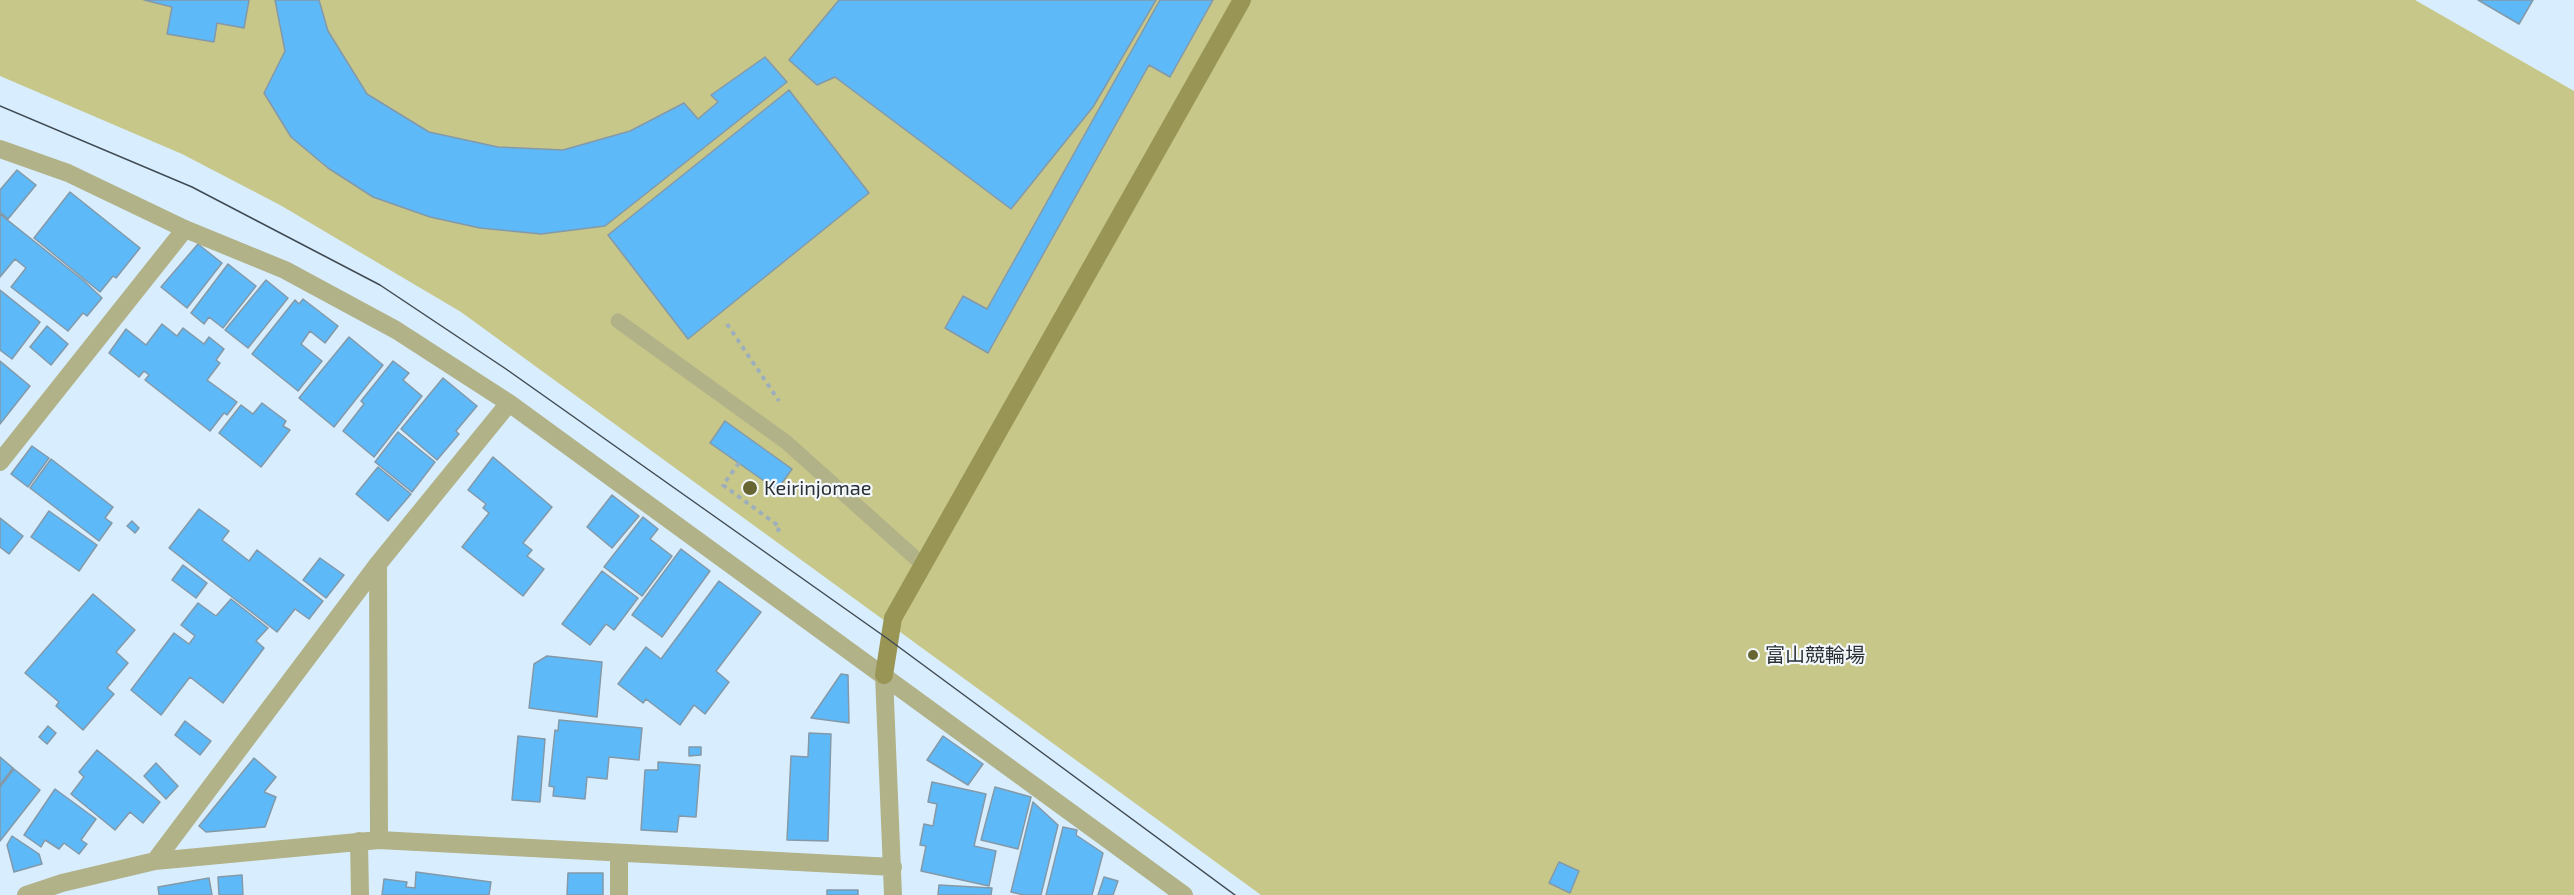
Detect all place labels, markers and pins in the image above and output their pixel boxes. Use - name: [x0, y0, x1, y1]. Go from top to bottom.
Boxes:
- place label: Keirinjomae: [764, 476, 871, 500]
- marker: Keirinjomae: [741, 479, 759, 497]
- place label: 富山競輪場: [1765, 643, 1865, 667]
- marker: 富山競輪場: [1746, 648, 1760, 662]

